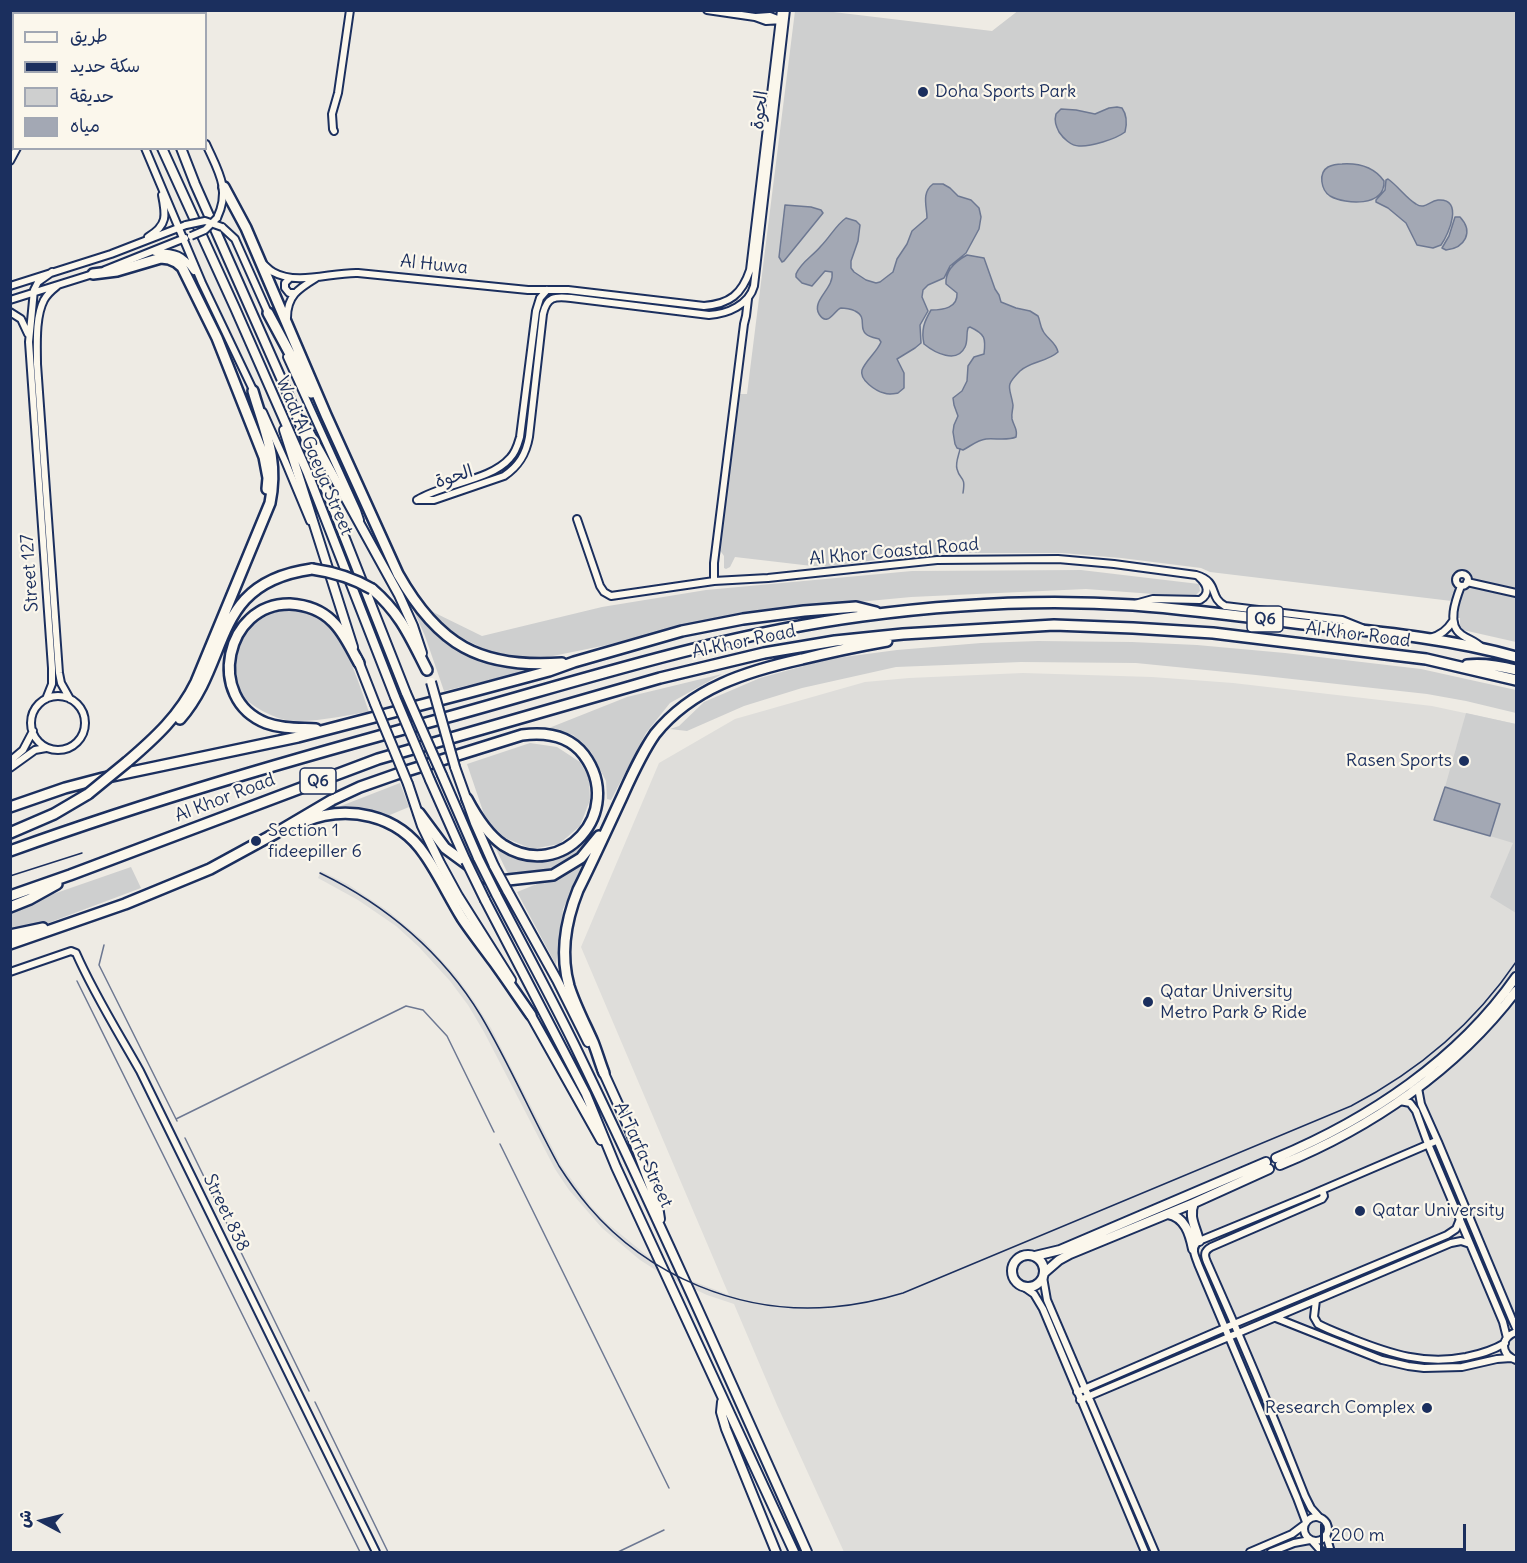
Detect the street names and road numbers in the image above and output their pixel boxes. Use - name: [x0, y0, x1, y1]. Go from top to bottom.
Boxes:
- street label: الحوة: [747, 89, 773, 131]
- street label: Al Huwa: [399, 251, 469, 279]
- street label: Wadi Al Gaeya Street: [271, 373, 357, 539]
- street label: الحوة: [432, 461, 476, 493]
- street label: Street 127: [17, 533, 43, 613]
- street label: Al Khor Coastal Road: [808, 534, 980, 570]
- road number: Q6: [1247, 606, 1283, 632]
- street label: Al Khor Road: [1304, 618, 1412, 652]
- street label: Al Khor Road: [690, 620, 798, 664]
- road number: Q6: [300, 768, 336, 794]
- street label: Al Khor Road: [172, 769, 278, 827]
- street label: Al Tarfa Street: [609, 1099, 677, 1211]
- street label: Street 838: [198, 1171, 254, 1255]

